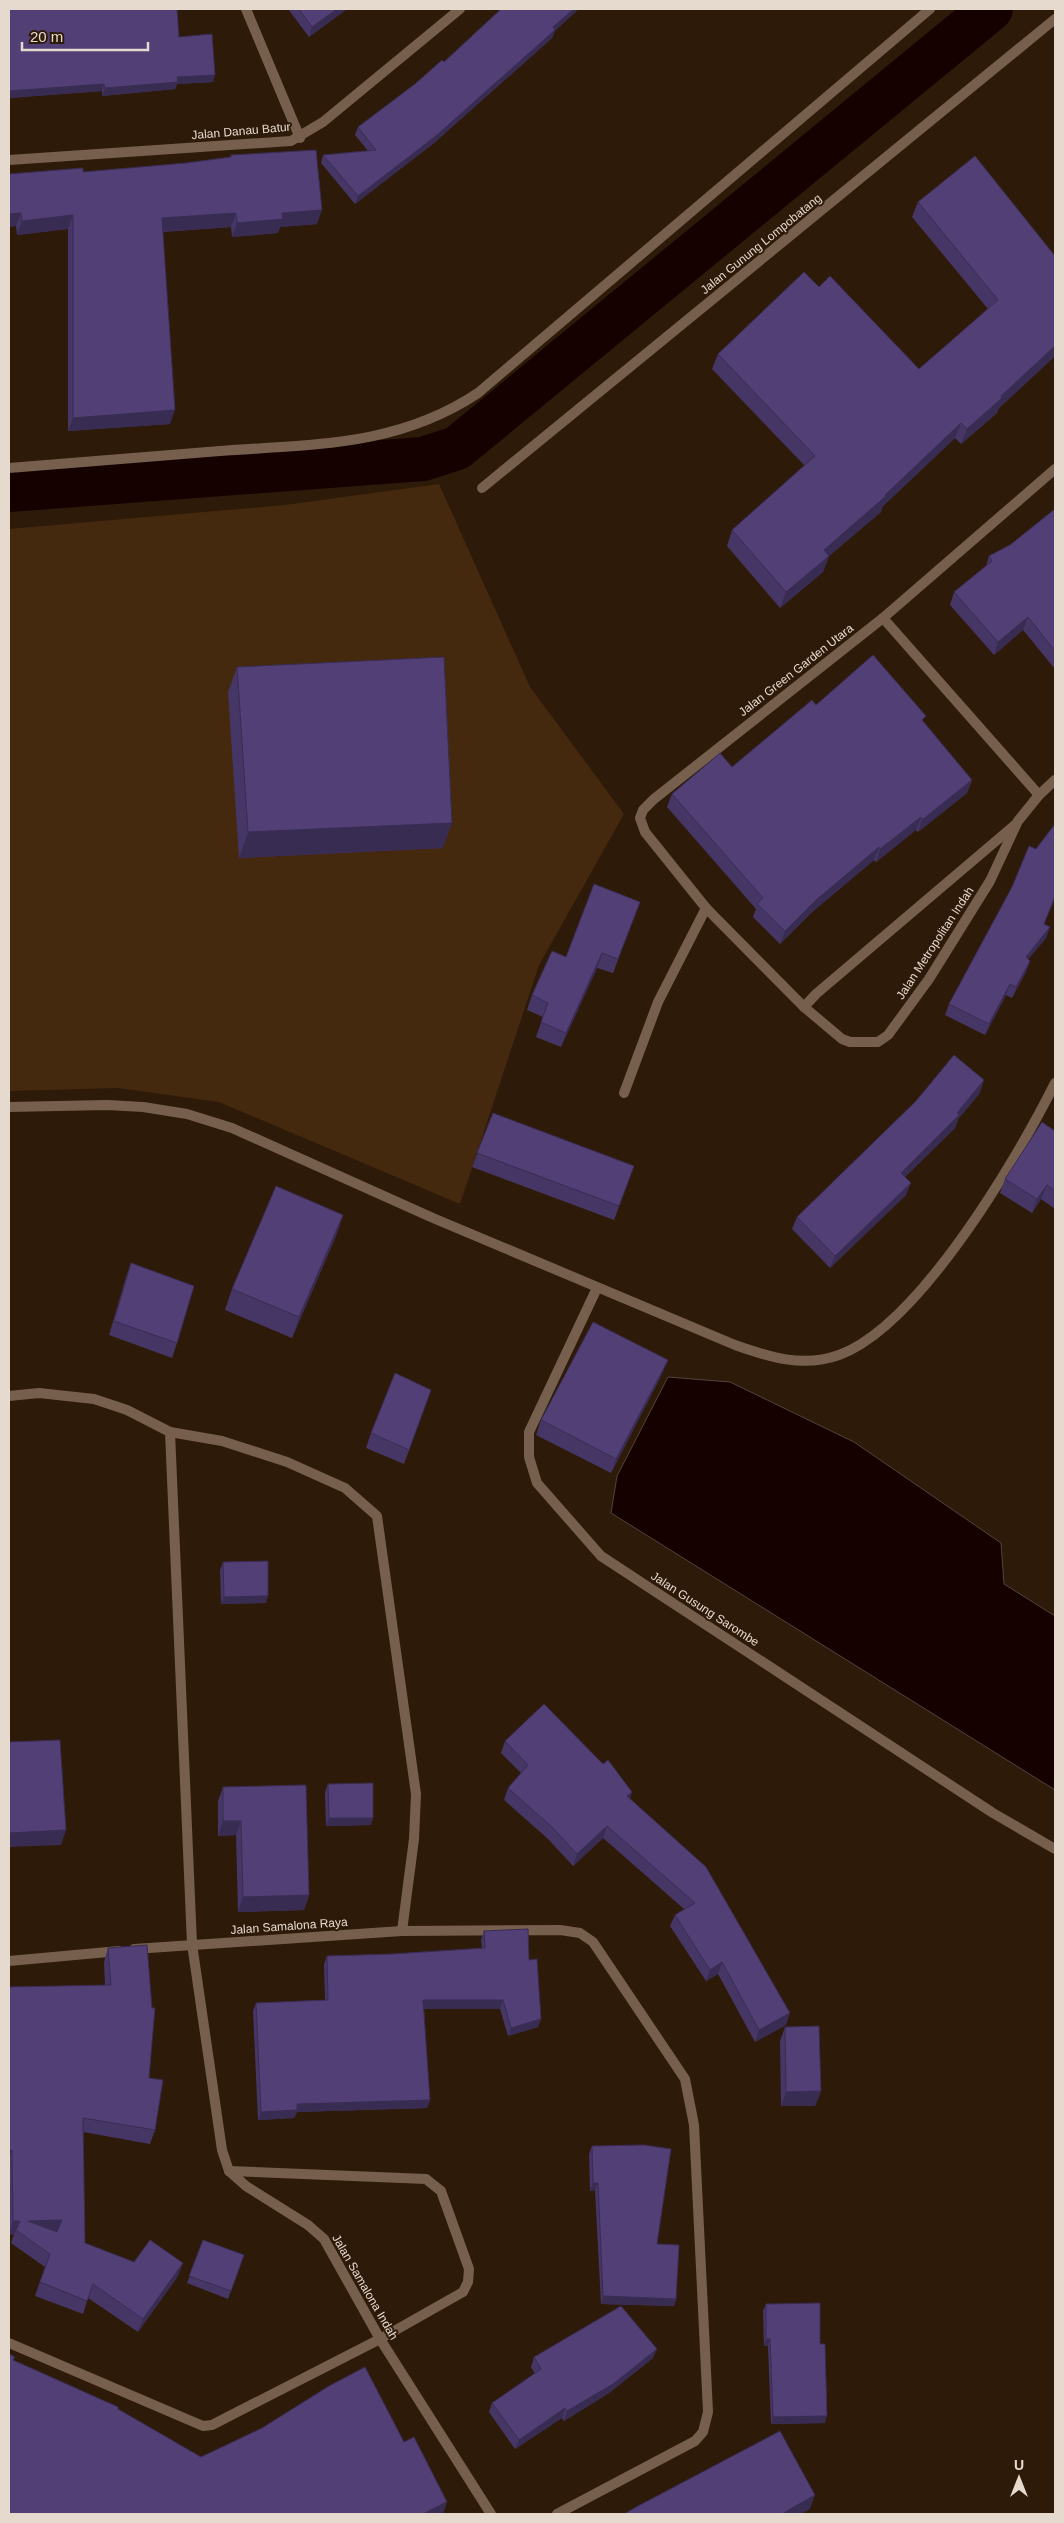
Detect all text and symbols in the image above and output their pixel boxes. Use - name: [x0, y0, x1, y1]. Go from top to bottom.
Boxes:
- scale bar: [22, 20, 149, 52]
- text: 20 m: [30, 28, 63, 45]
- street label: Jalan Danau Batur: [191, 120, 291, 142]
- street label: Jalan Gunung Lompobatang: [698, 191, 824, 297]
- street label: Jalan Green Garden Utara: [736, 621, 856, 719]
- street label: Jalan Metropolitan Indah: [893, 884, 977, 1002]
- street label: Jalan Gusung Sarombe: [648, 1569, 762, 1649]
- street label: Jalan Samalona Raya: [230, 1915, 348, 1937]
- street label: Jalan Samalona Indah: [329, 2232, 401, 2342]
- north arrow: [994, 2453, 1044, 2503]
- text: U: [1014, 2457, 1024, 2473]

